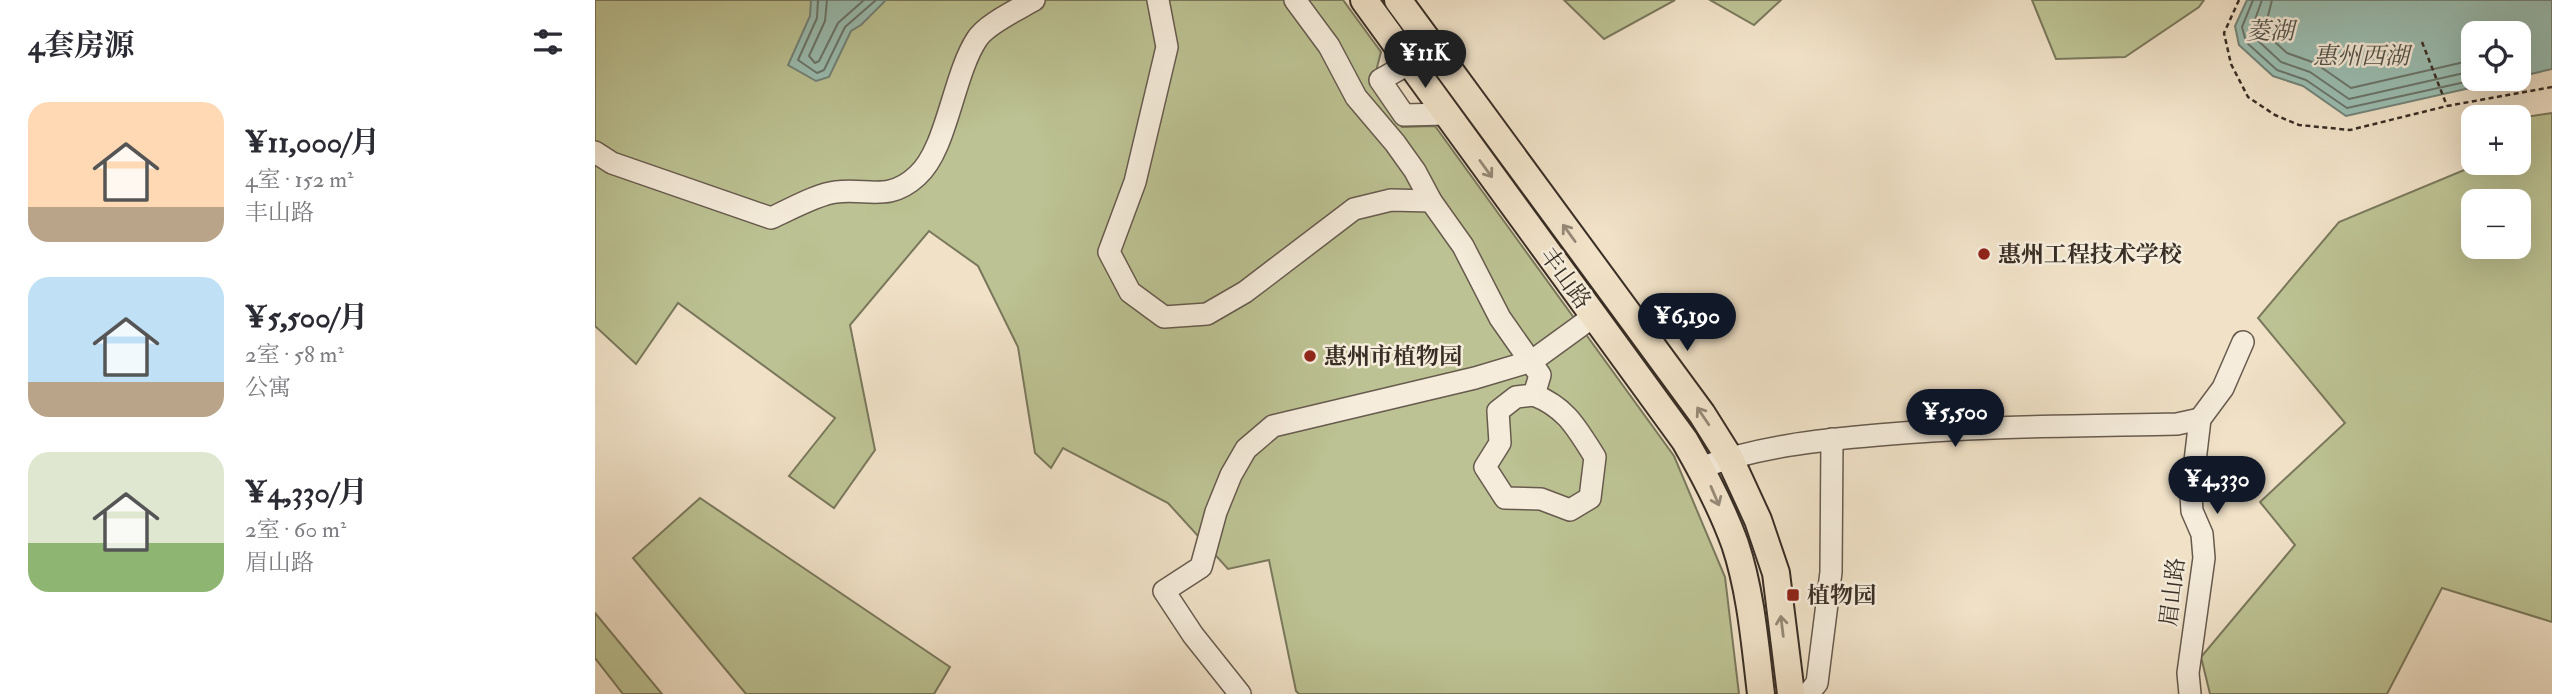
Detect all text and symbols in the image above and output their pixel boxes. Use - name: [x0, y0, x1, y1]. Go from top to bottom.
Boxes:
- water label: 菱湖: [2246, 16, 2298, 47]
- map controls: [2461, 21, 2531, 259]
- button: locate: [2461, 21, 2531, 91]
- icon: filters: [529, 23, 567, 61]
- text: 4套房源: [28, 27, 134, 64]
- pin: ¥11K: [1384, 31, 1466, 90]
- text: ¥11K: [1400, 38, 1450, 67]
- water label: 惠州西湖: [2313, 41, 2413, 72]
- button: +: [2461, 105, 2531, 175]
- text: ¥11,000/月: [245, 124, 380, 161]
- icon: home: [84, 130, 168, 214]
- one-way arrow: [1479, 159, 1494, 178]
- text: 4室 · 152 m²: [245, 165, 354, 194]
- button: −: [2461, 189, 2531, 259]
- text: 丰山路: [245, 198, 314, 227]
- one-way arrow: [1562, 223, 1577, 242]
- place label: 惠州工程技术学校: [1998, 240, 2182, 269]
- street label: 丰山路: [1534, 242, 1598, 315]
- marker: 惠州工程技术学校: [1976, 246, 1992, 262]
- pin: ¥6,190: [1630, 294, 1744, 353]
- text: ¥5,500/月: [245, 299, 368, 336]
- text: ¥6,190: [1654, 301, 1720, 330]
- icon: home: [84, 305, 168, 389]
- text: 2室 · 58 m²: [245, 340, 344, 369]
- place label: 惠州市植物园: [1324, 342, 1462, 371]
- marker: 惠州市植物园: [1302, 348, 1318, 364]
- text: 公寓: [245, 373, 291, 402]
- pin: ¥5,500: [1898, 390, 2012, 449]
- text: ¥5,500: [1922, 397, 1988, 426]
- one-way arrow: [1696, 407, 1710, 426]
- pin: ¥4,330: [2160, 456, 2274, 516]
- text: ¥4,330: [2184, 464, 2250, 493]
- text: ¥4,330/月: [245, 474, 368, 511]
- icon: home: [84, 480, 168, 564]
- one-way arrow: [1709, 484, 1722, 506]
- text: 2室 · 60 m²: [245, 515, 346, 544]
- text: 眉山路: [245, 548, 314, 577]
- street label: 眉山路: [2154, 556, 2191, 628]
- place label: 植物园: [1807, 581, 1876, 610]
- marker: 植物园: [1785, 587, 1801, 603]
- one-way arrow: [1776, 616, 1789, 638]

